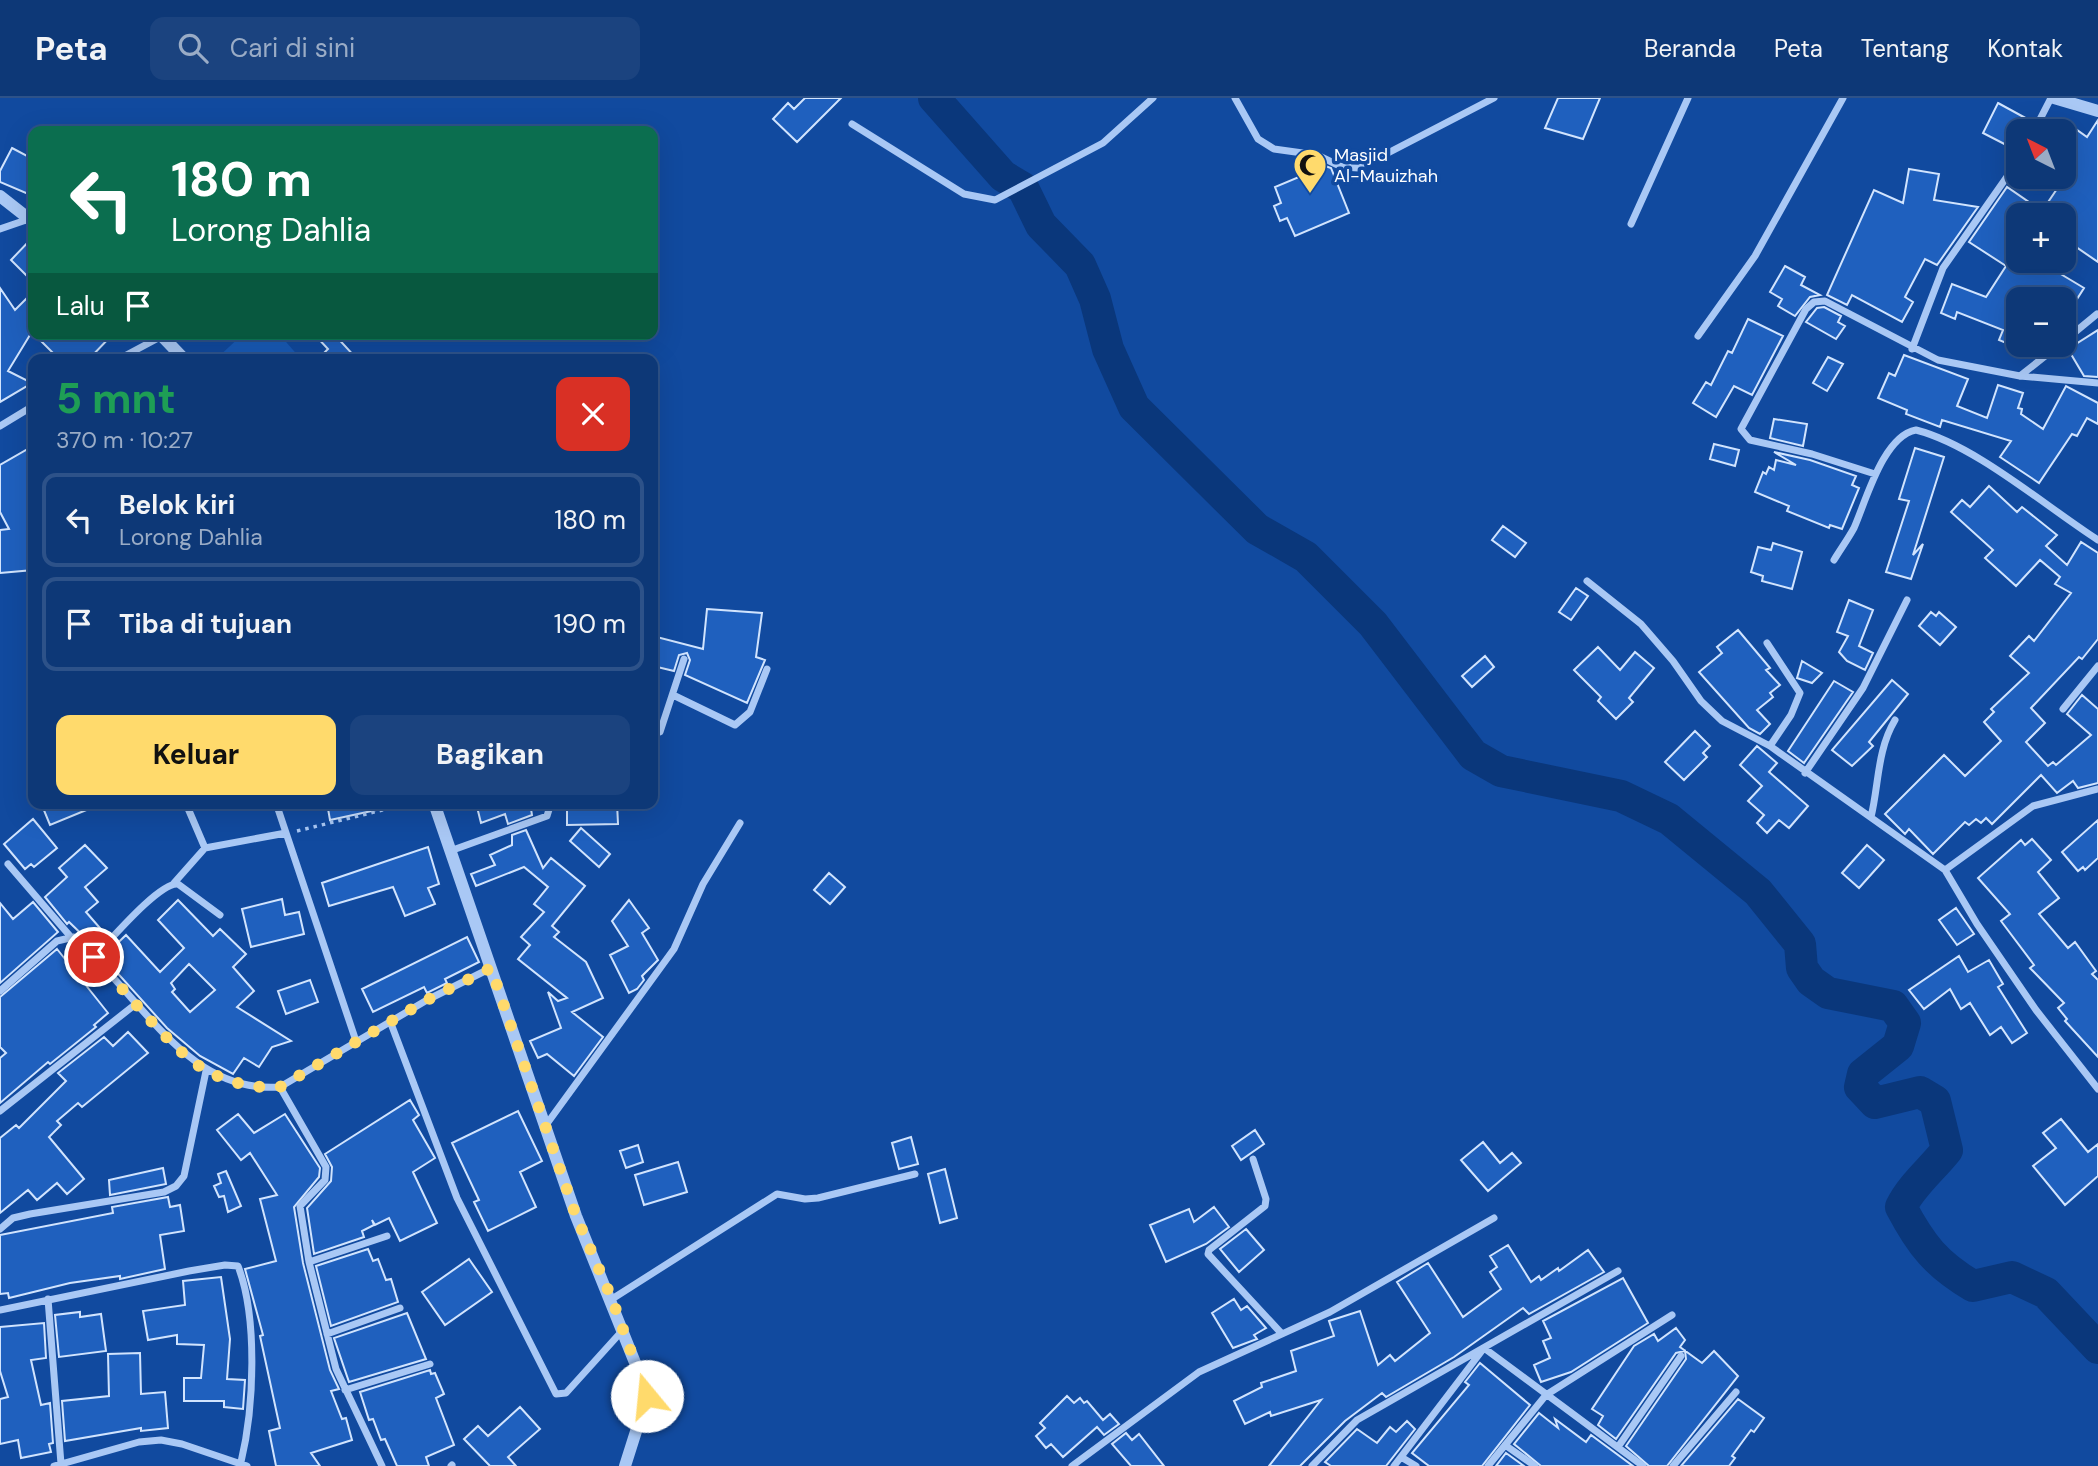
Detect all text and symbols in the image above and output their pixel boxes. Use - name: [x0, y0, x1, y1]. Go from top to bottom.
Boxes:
- search box: [150, 17, 640, 80]
- text: Peta: [35, 27, 108, 70]
- icon: search: [174, 29, 212, 67]
- text: Cari di sini: [230, 31, 355, 65]
- text: Beranda: [1644, 33, 1736, 64]
- text: Peta: [1774, 33, 1823, 64]
- text: Tentang: [1861, 33, 1949, 64]
- text: Kontak: [1987, 33, 2063, 64]
- north arrow: [2006, 119, 2076, 189]
- map controls: [2006, 119, 2076, 357]
- place label: Masjid Al-Mauizhah: [1334, 143, 1438, 188]
- mosque icon: Masjid Al-Mauizhah: [1291, 146, 1329, 195]
- text: 180 m: [171, 147, 312, 211]
- icon: left: [56, 154, 147, 245]
- button: +: [2006, 203, 2076, 273]
- text: Lorong Dahlia: [171, 209, 371, 251]
- icon: arrive: [119, 287, 157, 325]
- button: −: [2006, 287, 2076, 357]
- text: Lalu: [56, 289, 105, 323]
- text: 5 mnt: [56, 371, 176, 426]
- button: close: [556, 377, 630, 451]
- text: 370 m · 10:27: [56, 425, 193, 455]
- text: Belok kiri: [119, 488, 235, 522]
- icon: left: [60, 501, 98, 539]
- text: 180 m: [554, 503, 626, 537]
- text: Lorong Dahlia: [119, 522, 263, 552]
- icon: arrive: [60, 605, 98, 643]
- text: Tiba di tujuan: [119, 607, 292, 641]
- text: 190 m: [554, 607, 626, 641]
- button: Keluar: [56, 715, 336, 795]
- button: Bagikan: [350, 715, 630, 795]
- pin: [64, 927, 124, 987]
- icon: arrive: [75, 938, 113, 976]
- position arrow: [610, 1359, 684, 1433]

